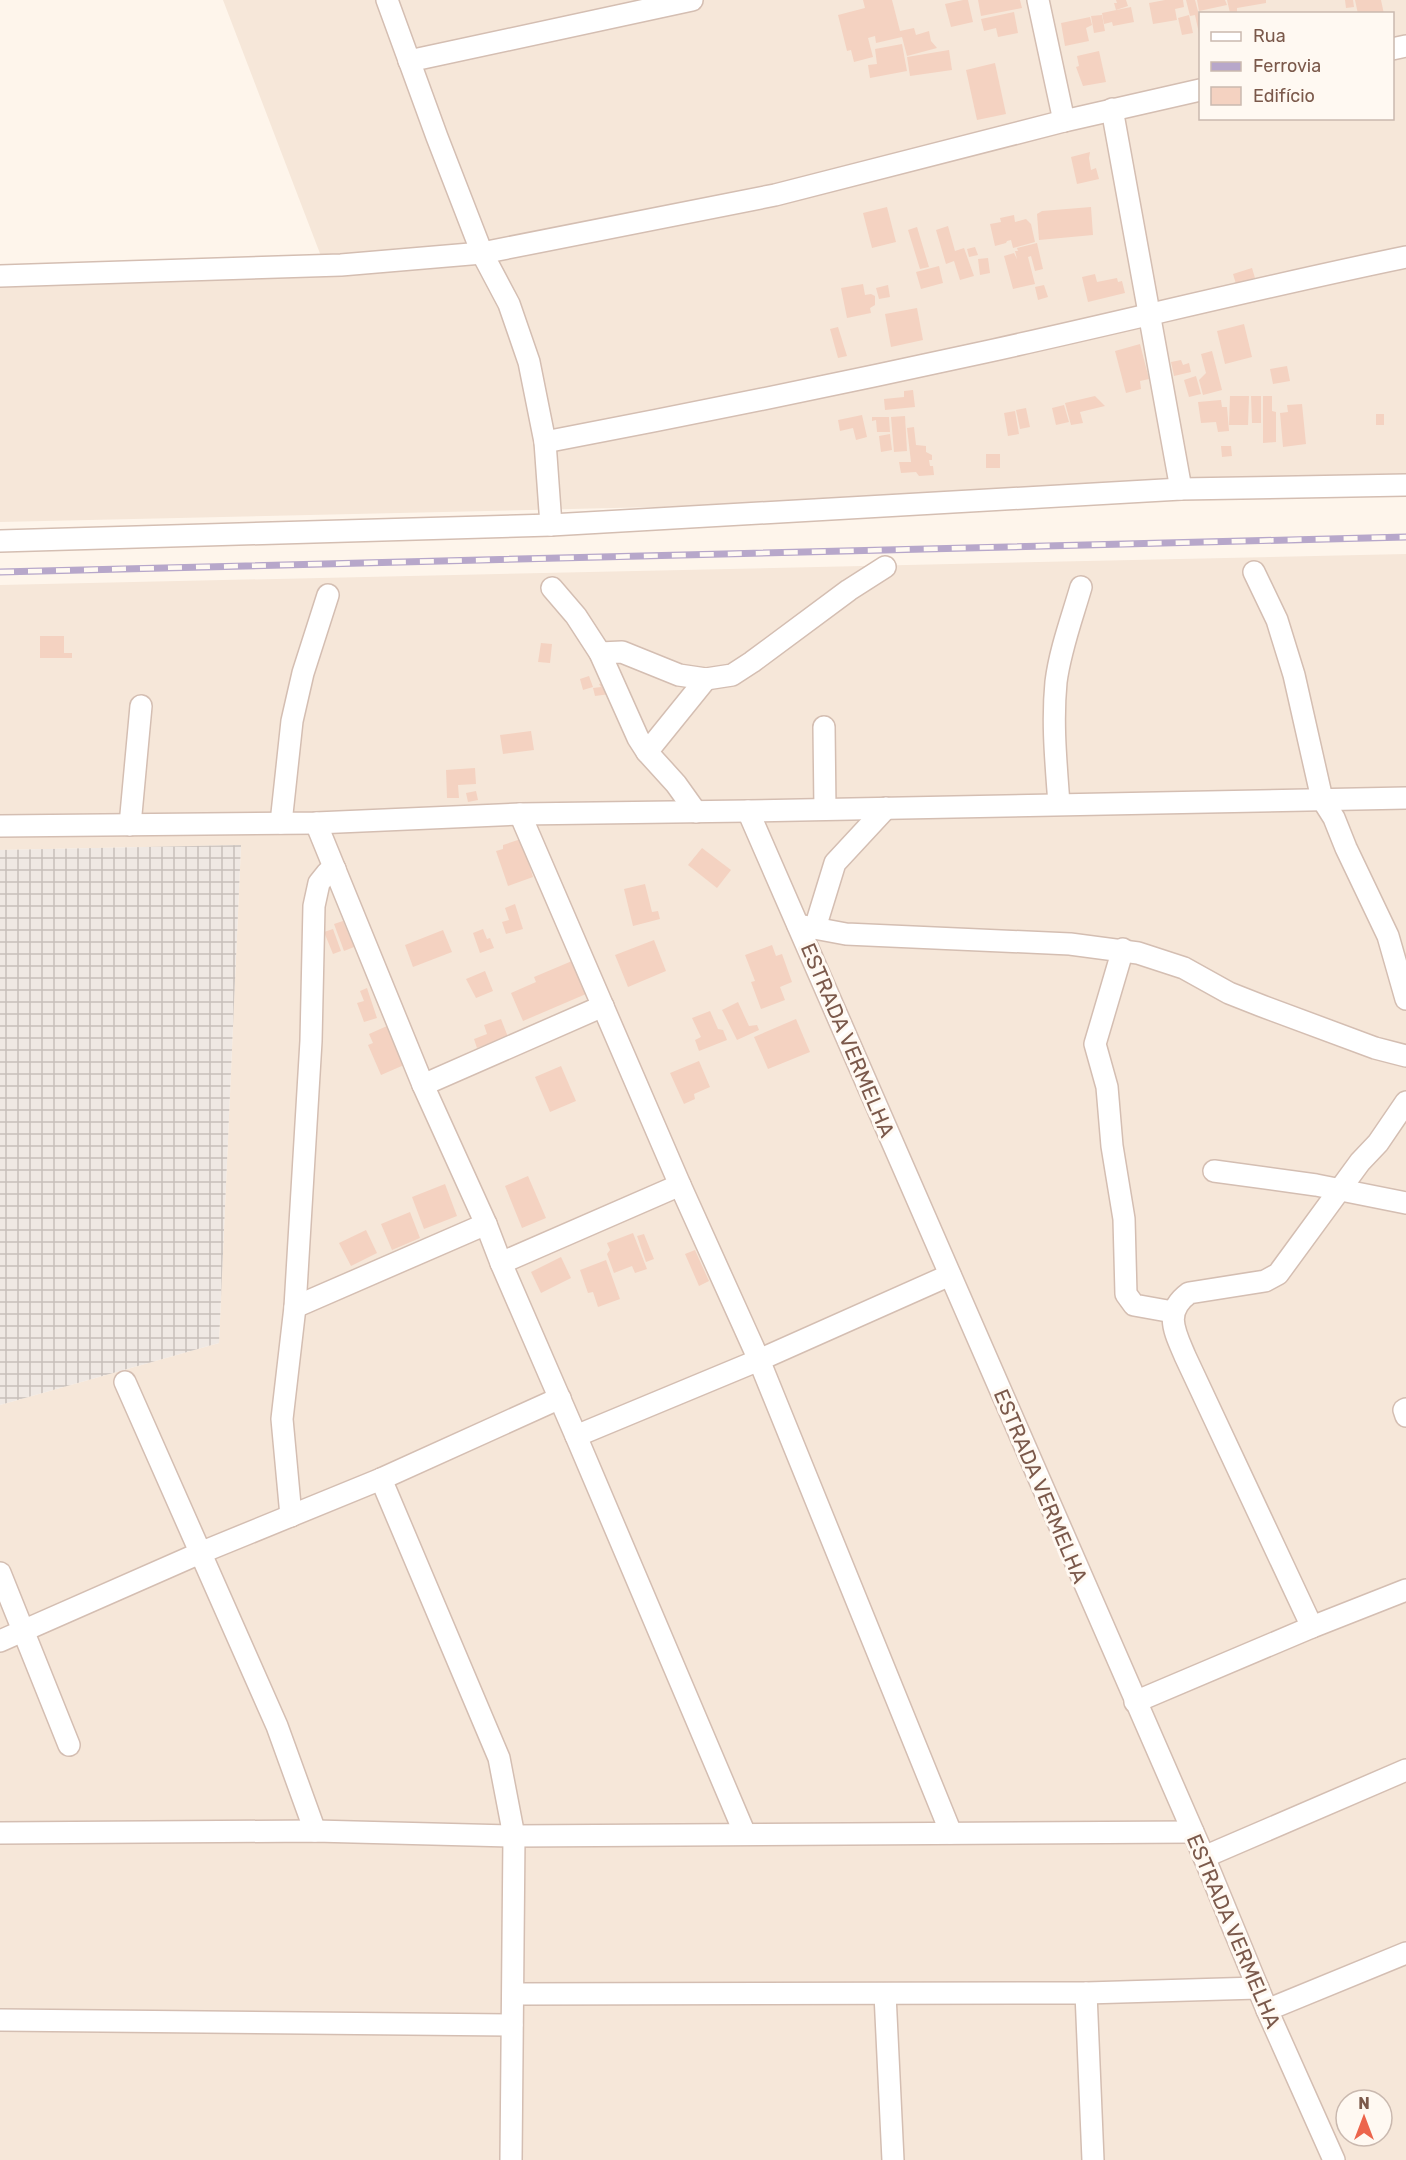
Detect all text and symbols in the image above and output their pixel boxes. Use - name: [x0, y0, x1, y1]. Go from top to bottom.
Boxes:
- legend: [1199, 12, 1394, 120]
- text: Rua: [1253, 25, 1286, 47]
- text: Ferrovia: [1253, 55, 1321, 77]
- text: Edifício: [1253, 85, 1315, 107]
- street label: ESTRADA VERMELHA: [796, 939, 900, 1141]
- street label: ESTRADA VERMELHA: [989, 1385, 1093, 1587]
- street label: ESTRADA VERMELHA: [1182, 1830, 1286, 2032]
- north arrow: [1334, 2088, 1394, 2148]
- text: N: [1358, 2094, 1370, 2113]

